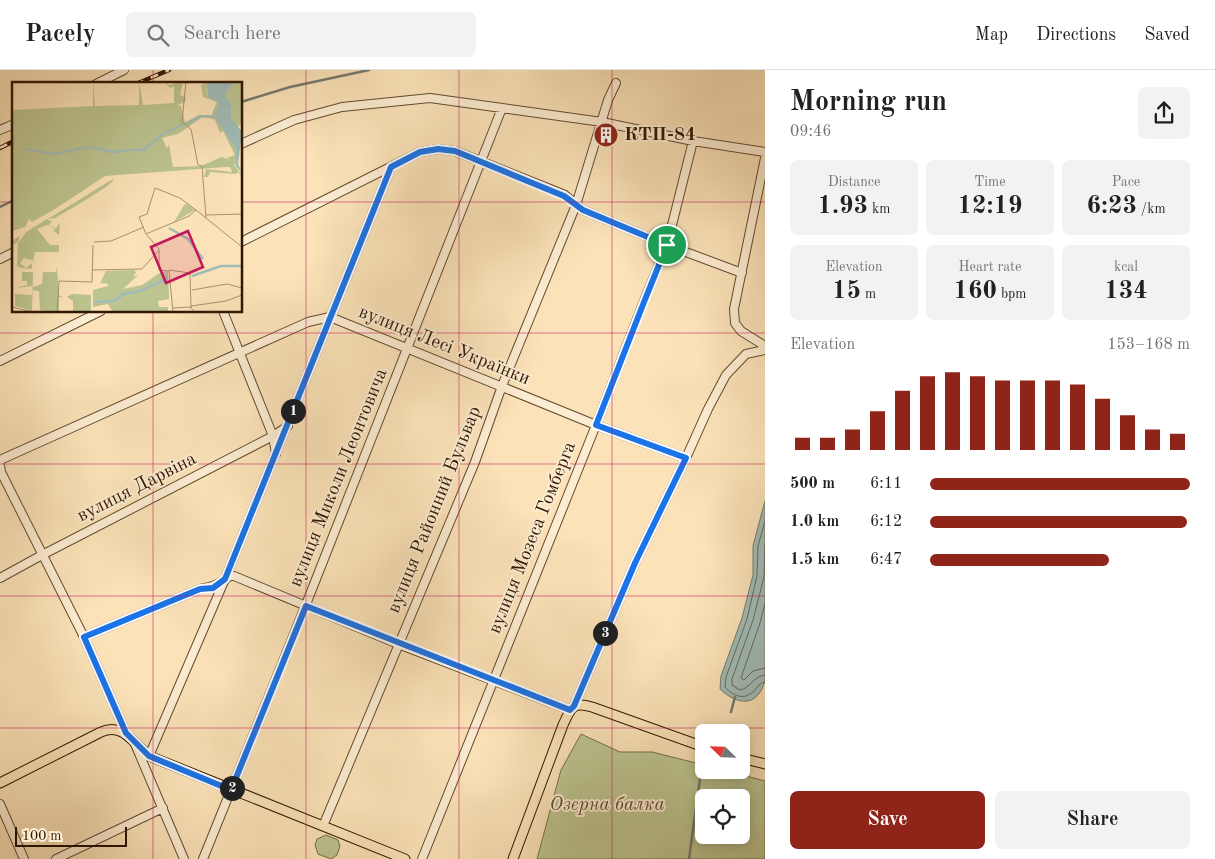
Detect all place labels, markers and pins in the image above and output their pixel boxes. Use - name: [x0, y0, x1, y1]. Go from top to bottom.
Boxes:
- building icon: КТП-84: [593, 122, 619, 148]
- place label: КТП-84: [624, 126, 696, 145]
- pin: [646, 224, 688, 266]
- pin: 1: [280, 398, 306, 424]
- pin: 3: [592, 620, 618, 646]
- pin: 2: [220, 776, 244, 800]

